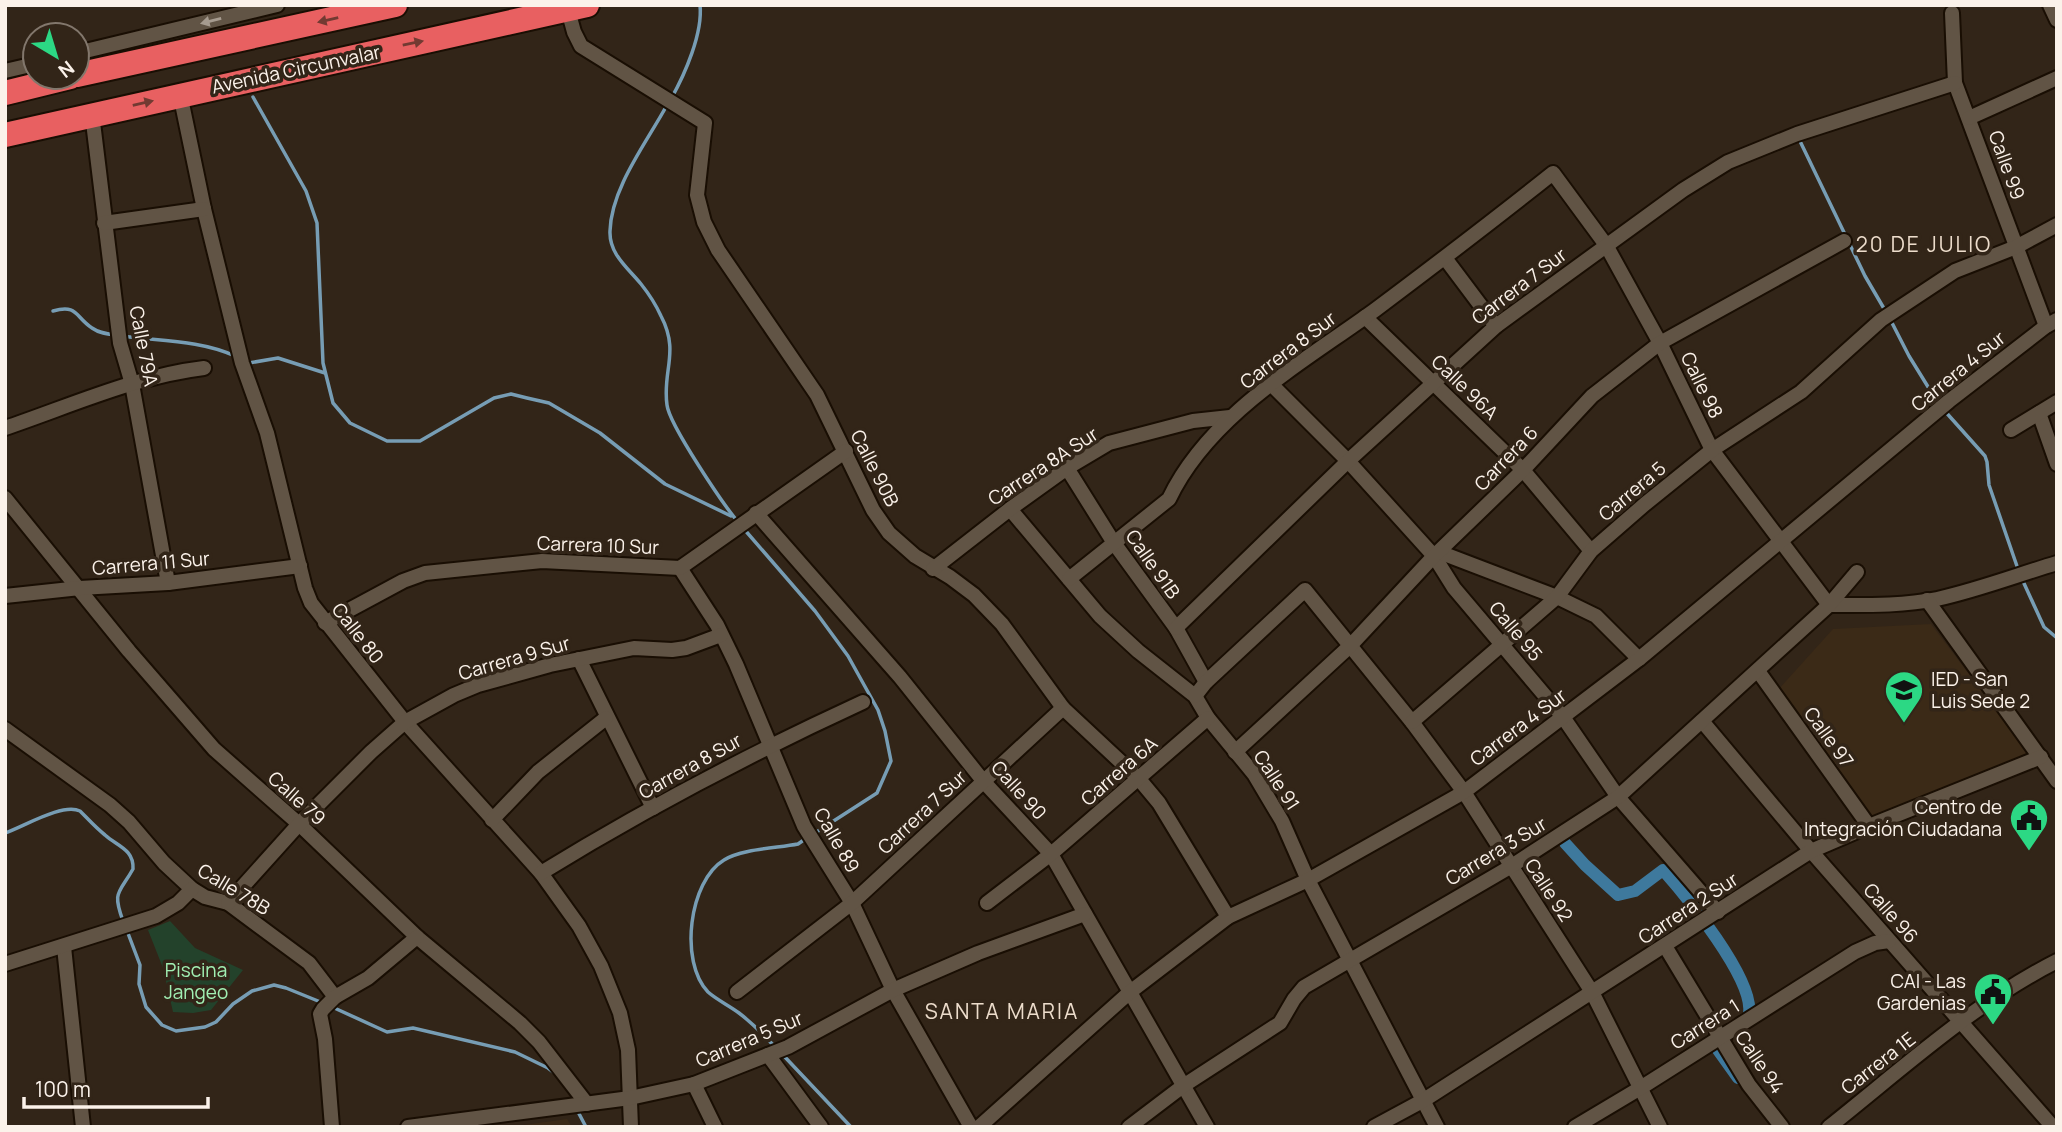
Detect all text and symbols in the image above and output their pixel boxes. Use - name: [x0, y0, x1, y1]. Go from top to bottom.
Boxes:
- one-way arrow: [317, 15, 339, 26]
- one-way arrow: [199, 16, 221, 27]
- north arrow: [21, 21, 91, 91]
- street label: Avenida Circunvalar: [209, 38, 383, 100]
- one-way arrow: [402, 38, 424, 49]
- text: N: [53, 55, 80, 84]
- one-way arrow: [132, 97, 154, 108]
- street label: Calle 99: [1983, 127, 2031, 203]
- district label: 20 DE JULIO: [1856, 230, 1992, 258]
- street label: Carrera 7 Sur: [1466, 242, 1572, 330]
- street label: Calle 79A: [123, 304, 165, 388]
- street label: Carrera 8 Sur: [1235, 305, 1342, 395]
- street label: Carrera 4 Sur: [1905, 325, 2011, 417]
- street label: Calle 98: [1675, 348, 1729, 422]
- street label: Calle 96A: [1426, 349, 1504, 425]
- street label: Carrera 6: [1468, 420, 1544, 496]
- street label: Carrera 8A Sur: [983, 421, 1103, 511]
- street label: Calle 90B: [845, 425, 906, 511]
- street label: Carrera 5: [1593, 455, 1671, 527]
- street label: Calle 91B: [1120, 524, 1186, 604]
- street label: Carrera 10 Sur: [536, 530, 660, 560]
- street label: Carrera 11 Sur: [91, 545, 211, 581]
- street label: Calle 95: [1483, 596, 1549, 666]
- street label: Calle 80: [326, 597, 390, 669]
- street label: Carrera 9 Sur: [455, 630, 573, 686]
- place label: IED - San Luis Sede 2: [1931, 666, 2030, 714]
- school or university icon: IED - San Luis Sede 2: [1883, 669, 1925, 724]
- street label: Carrera 4 Sur: [1464, 682, 1572, 772]
- street label: Calle 97: [1798, 701, 1860, 773]
- street label: Carrera 8 Sur: [634, 727, 746, 805]
- street label: Carrera 6A: [1075, 731, 1163, 811]
- street label: Calle 91: [1248, 745, 1306, 815]
- street label: Calle 90: [985, 755, 1053, 825]
- street label: Carrera 7 Sur: [872, 764, 972, 860]
- street label: Calle 79: [263, 765, 331, 831]
- place label: Centro de Integración Ciudadana: [1804, 794, 2002, 842]
- public building icon: Centro de Integración Ciudadana: [2008, 797, 2050, 852]
- street label: Calle 89: [808, 803, 866, 877]
- street label: Carrera 3 Sur: [1441, 810, 1552, 891]
- street label: Calle 92: [1519, 853, 1579, 927]
- street label: Calle 78B: [193, 857, 275, 921]
- street label: Carrera 2 Sur: [1633, 866, 1743, 950]
- street label: Calle 96: [1858, 877, 1924, 949]
- park label: Piscina Jangeo: [164, 957, 228, 1005]
- place label: CAI - Las Gardenias: [1877, 968, 1966, 1016]
- public building icon: CAI - Las Gardenias: [1972, 971, 2014, 1026]
- street label: Carrera 1: [1665, 993, 1745, 1055]
- district label: SANTA MARIA: [925, 997, 1079, 1025]
- street label: Carrera 5 Sur: [691, 1005, 807, 1073]
- street label: Calle 94: [1729, 1025, 1791, 1099]
- street label: Carrera 1E: [1835, 1026, 1921, 1100]
- scale bar: [24, 1066, 208, 1110]
- text: 100 m: [35, 1075, 91, 1103]

